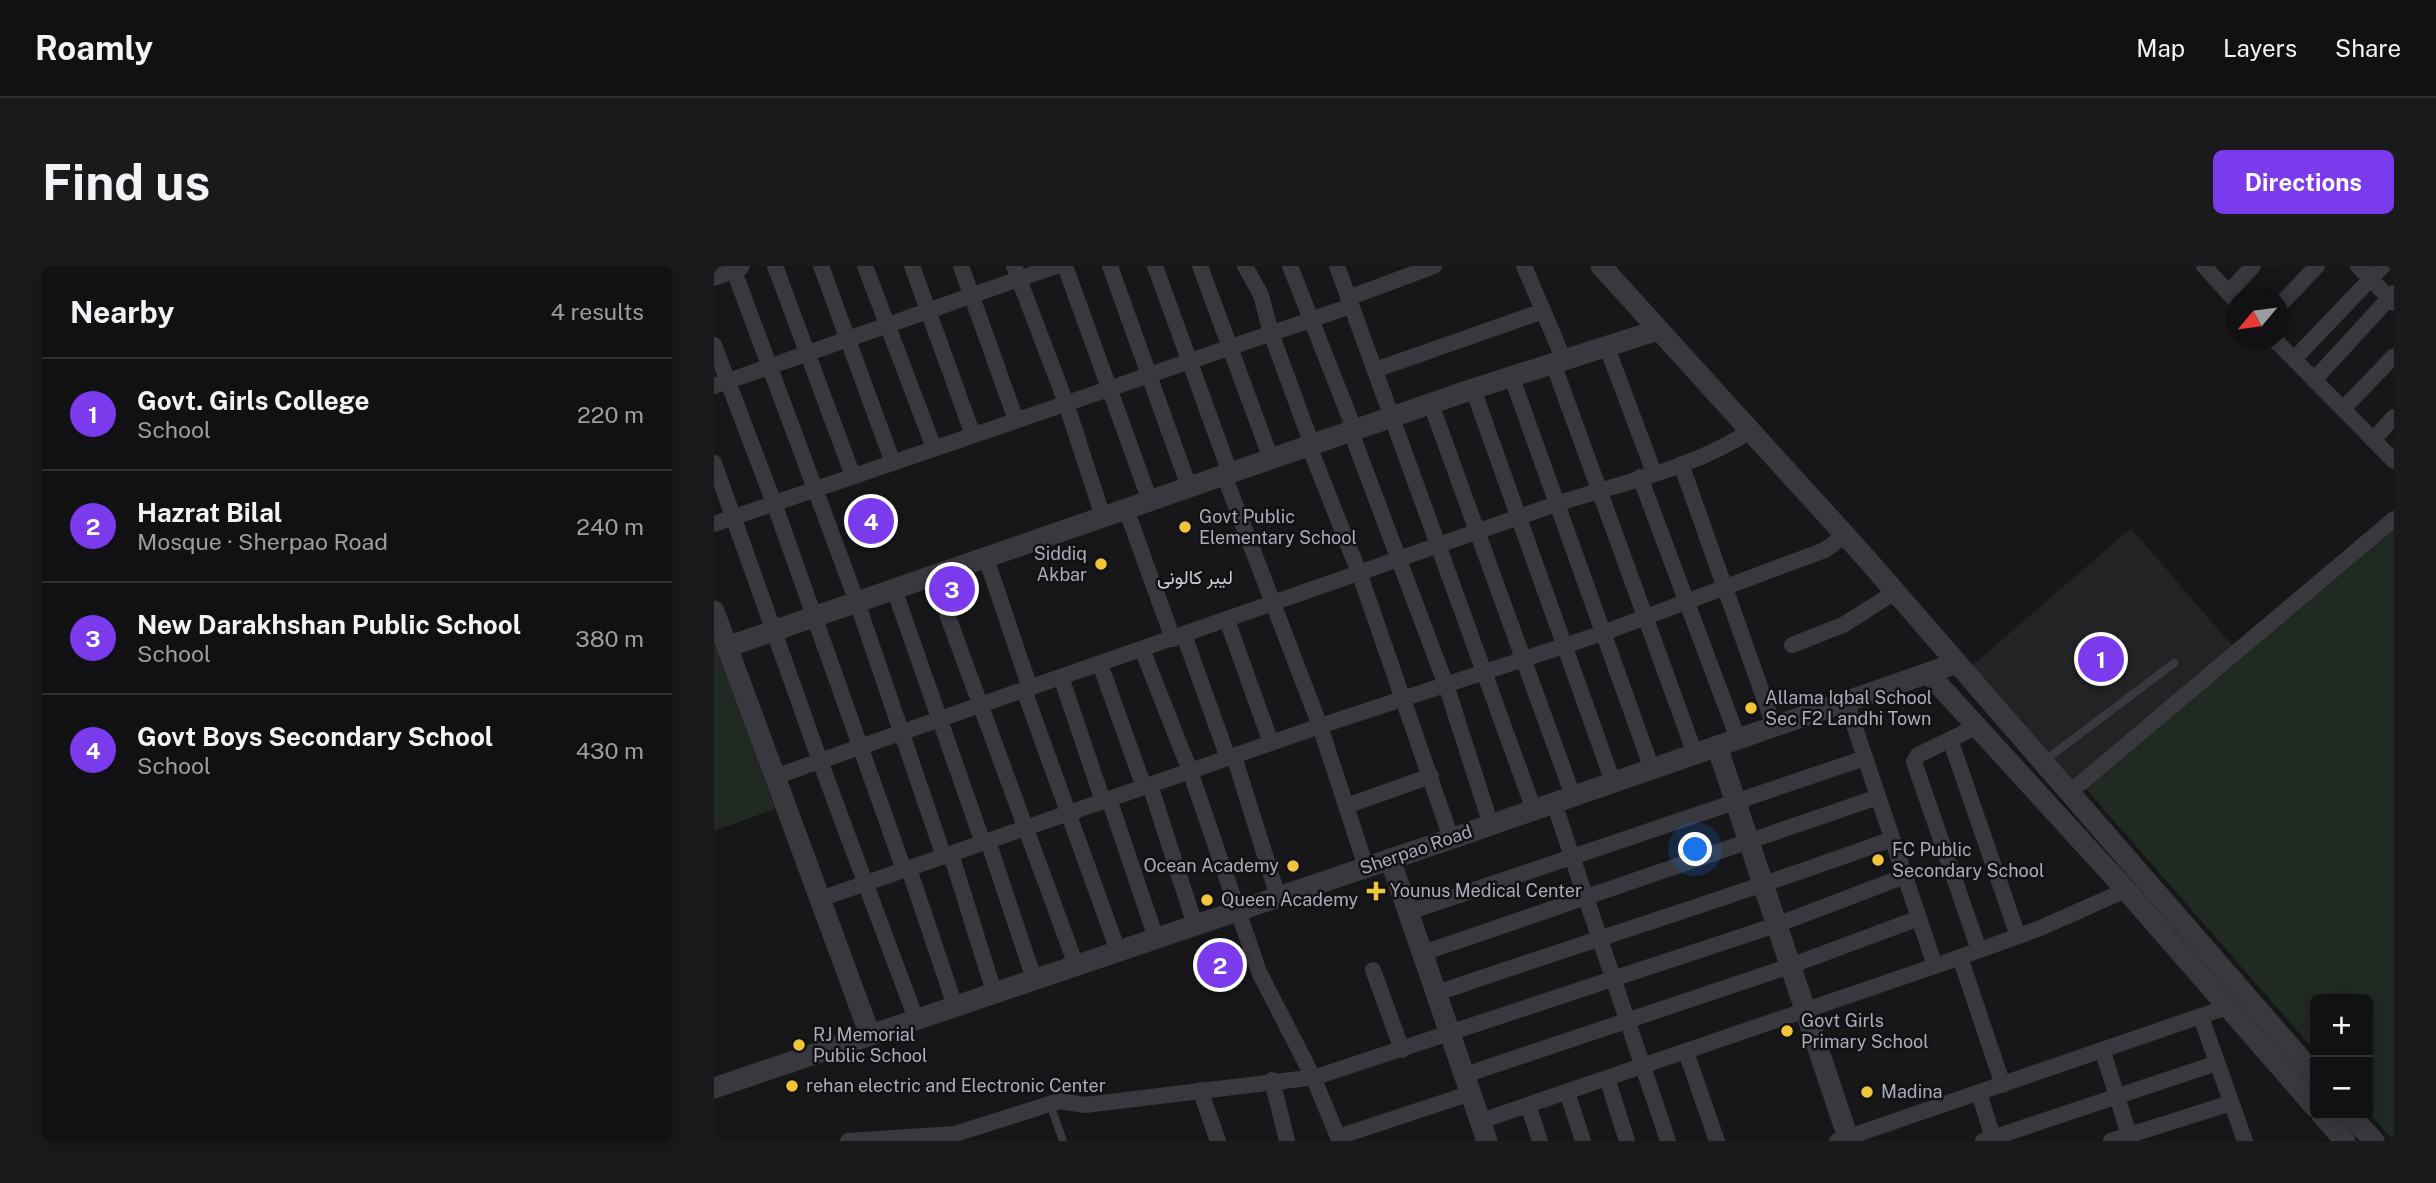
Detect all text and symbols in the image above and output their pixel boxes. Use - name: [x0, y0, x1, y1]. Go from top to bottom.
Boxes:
- text: Roamly: [35, 29, 153, 67]
- text: Map: [2136, 34, 2185, 62]
- text: Layers: [2223, 34, 2297, 62]
- text: Share: [2335, 34, 2401, 62]
- button: Directions: [2213, 150, 2394, 214]
- text: Find us: [42, 153, 210, 211]
- north arrow: [2226, 287, 2289, 350]
- text: Nearby: [70, 294, 174, 330]
- text: 4 results: [550, 298, 644, 325]
- text: Govt. Girls College: [137, 385, 370, 416]
- text: 1: [88, 401, 98, 428]
- text: 220 m: [577, 401, 644, 428]
- text: School: [137, 416, 211, 443]
- pin: 4: [848, 495, 894, 547]
- text: Hazrat Bilal: [137, 497, 282, 528]
- place label: Govt Public Elementary School: [1199, 506, 1357, 548]
- text: 2: [86, 513, 100, 540]
- text: 240 m: [576, 513, 644, 540]
- marker: Govt Public Elementary School: [1177, 519, 1193, 535]
- text: Mosque · Sherpao Road: [137, 528, 388, 555]
- place label: Siddiq Akbar: [1034, 543, 1087, 585]
- marker: Siddiq Akbar: [1093, 556, 1109, 572]
- pin: 3: [929, 563, 975, 615]
- district label: لیبر کالونی: [1157, 566, 1233, 589]
- text: New Darakhshan Public School: [137, 609, 521, 640]
- text: 3: [85, 625, 101, 652]
- text: 380 m: [575, 625, 644, 652]
- pin: 1: [2078, 633, 2124, 685]
- text: School: [137, 640, 211, 667]
- place label: Allama Iqbal School Sec F2 Landhi Town: [1765, 687, 1932, 729]
- marker: Allama Iqbal School Sec F2 Landhi Town: [1743, 700, 1759, 716]
- text: Govt Boys Secondary School: [137, 721, 493, 752]
- text: 4: [85, 737, 101, 764]
- text: 430 m: [576, 737, 644, 764]
- text: School: [137, 752, 211, 779]
- street label: Sherpao Road: [1357, 821, 1475, 879]
- your location: [1678, 832, 1712, 866]
- place label: FC Public Secondary School: [1892, 839, 2044, 881]
- marker: FC Public Secondary School: [1870, 852, 1886, 868]
- place label: Ocean Academy: [1143, 855, 1279, 876]
- marker: Ocean Academy: [1285, 858, 1301, 874]
- place label: Younus Medical Center: [1390, 880, 1582, 901]
- marker: Younus Medical Center: [1368, 883, 1384, 899]
- place label: Queen Academy: [1221, 889, 1358, 910]
- marker: Queen Academy: [1199, 892, 1215, 908]
- pin: 2: [1197, 939, 1243, 991]
- map controls: [2310, 994, 2373, 1120]
- button: +: [2310, 994, 2373, 1057]
- place label: Govt Girls Primary School: [1801, 1010, 1929, 1052]
- marker: Govt Girls Primary School: [1779, 1023, 1795, 1039]
- place label: RJ Memorial Public School: [813, 1024, 927, 1066]
- marker: RJ Memorial Public School: [791, 1037, 807, 1053]
- button: −: [2310, 1057, 2373, 1120]
- place label: rehan electric and Electronic Center: [806, 1075, 1106, 1096]
- marker: rehan electric and Electronic Center: [784, 1078, 800, 1094]
- place label: Madina: [1881, 1081, 1943, 1102]
- marker: Madina: [1859, 1084, 1875, 1100]

